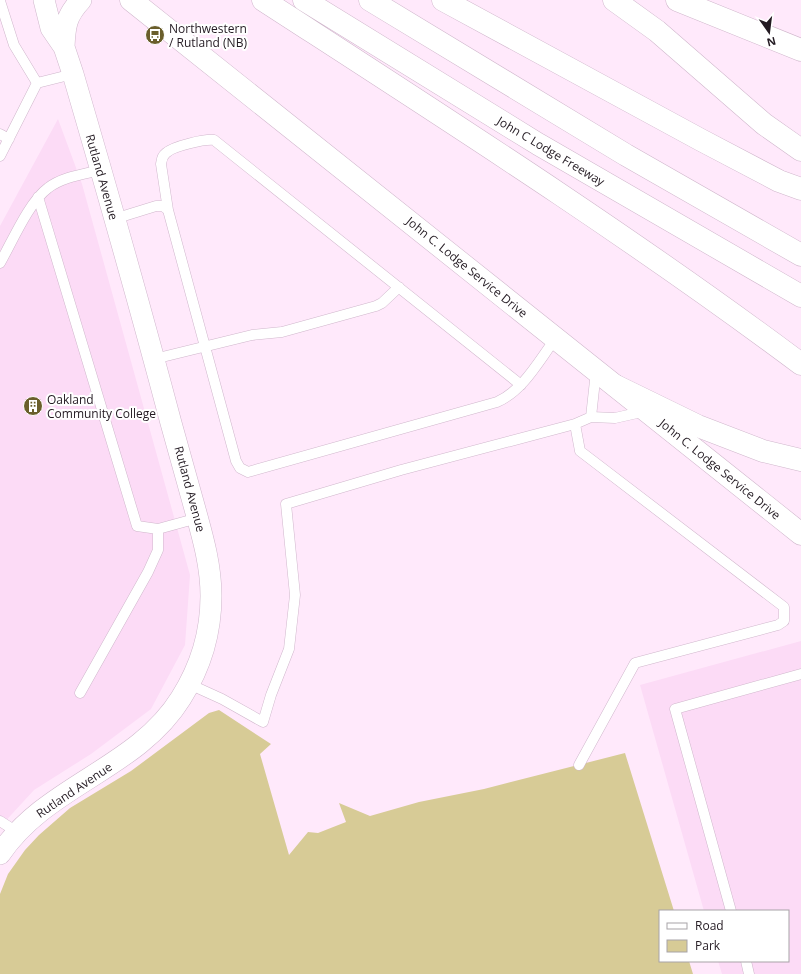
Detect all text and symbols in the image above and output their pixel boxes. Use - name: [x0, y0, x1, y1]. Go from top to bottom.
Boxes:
- north arrow: [749, 12, 789, 52]
- place label: Northwestern / Rutland (NB): [169, 20, 247, 51]
- bus stop icon: Northwestern / Rutland (NB): [144, 24, 166, 46]
- text: N: [765, 34, 778, 51]
- street label: John C Lodge Freeway: [493, 112, 609, 190]
- street label: Rutland Avenue: [82, 132, 122, 222]
- street label: John C. Lodge Service Drive: [402, 212, 531, 321]
- place label: Oakland Community College: [47, 391, 156, 422]
- building icon: Oakland Community College: [22, 395, 44, 417]
- street label: John C. Lodge Service Drive: [655, 414, 784, 523]
- street label: Rutland Avenue: [170, 444, 210, 534]
- street label: Rutland Avenue: [33, 758, 116, 822]
- legend: [659, 910, 789, 962]
- text: Road: [695, 917, 724, 934]
- text: Park: [695, 937, 721, 954]

